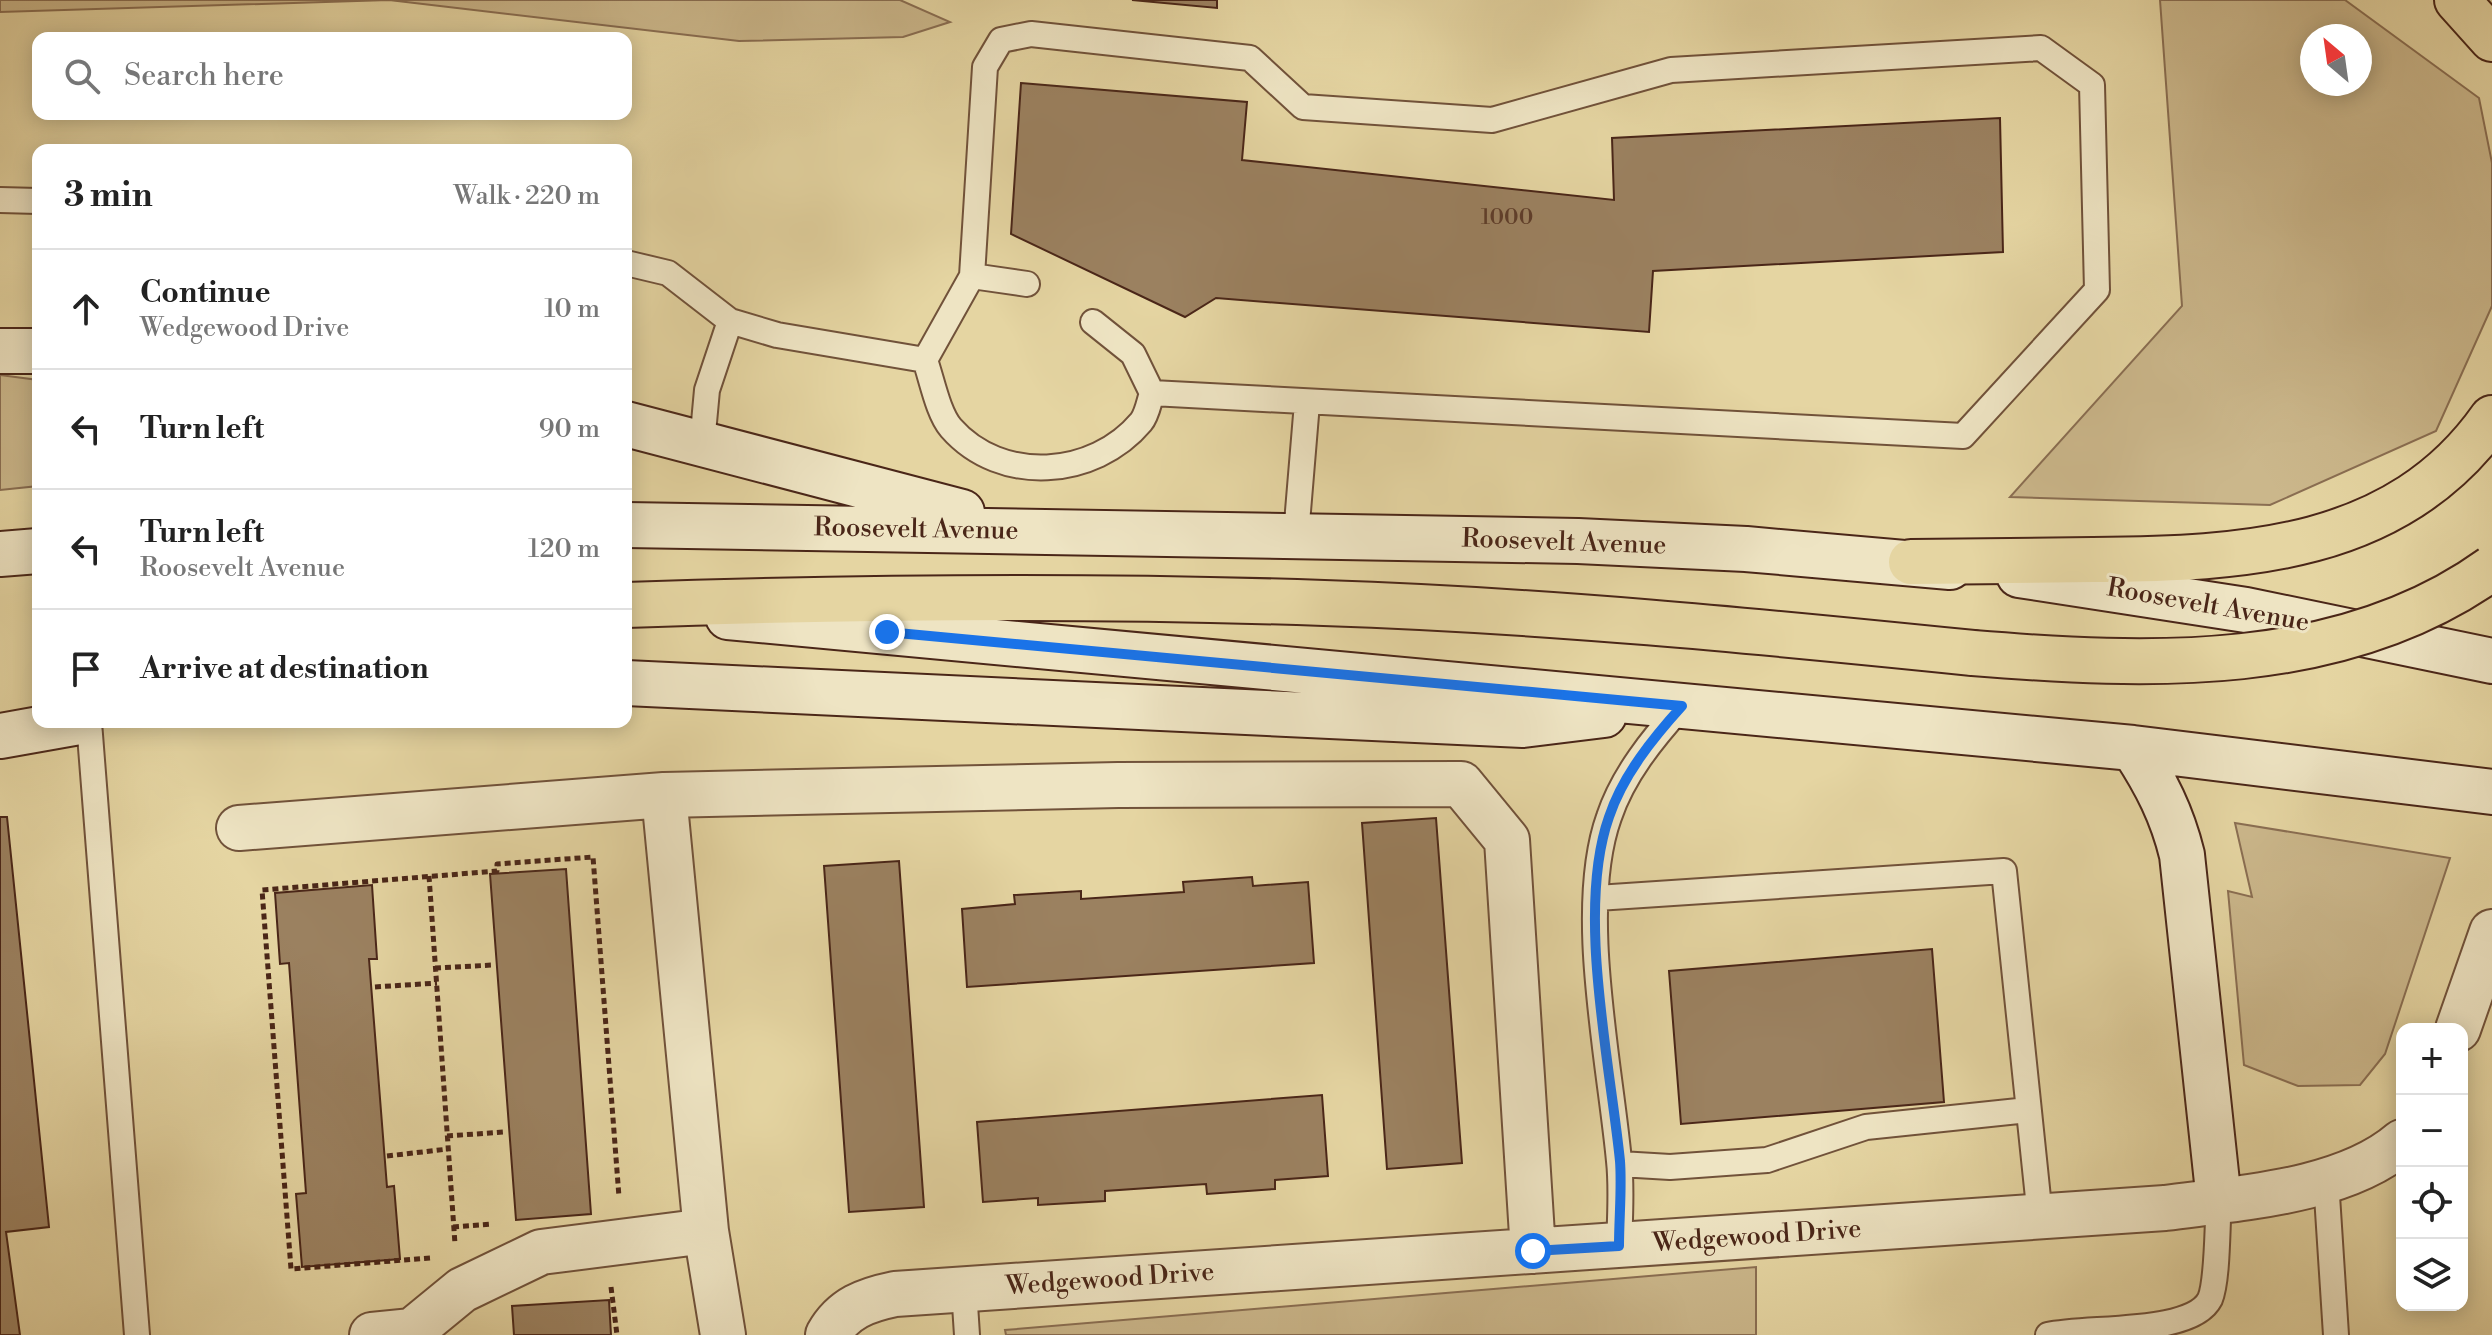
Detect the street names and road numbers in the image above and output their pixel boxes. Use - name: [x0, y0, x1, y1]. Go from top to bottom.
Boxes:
- street label: Roosevelt Avenue: [813, 511, 1019, 547]
- street label: Roosevelt Avenue: [1461, 522, 1667, 562]
- street label: Roosevelt Avenue: [2104, 571, 2312, 639]
- street label: Wedgewood Drive: [1651, 1213, 1863, 1259]
- street label: Wedgewood Drive: [1004, 1256, 1216, 1302]

